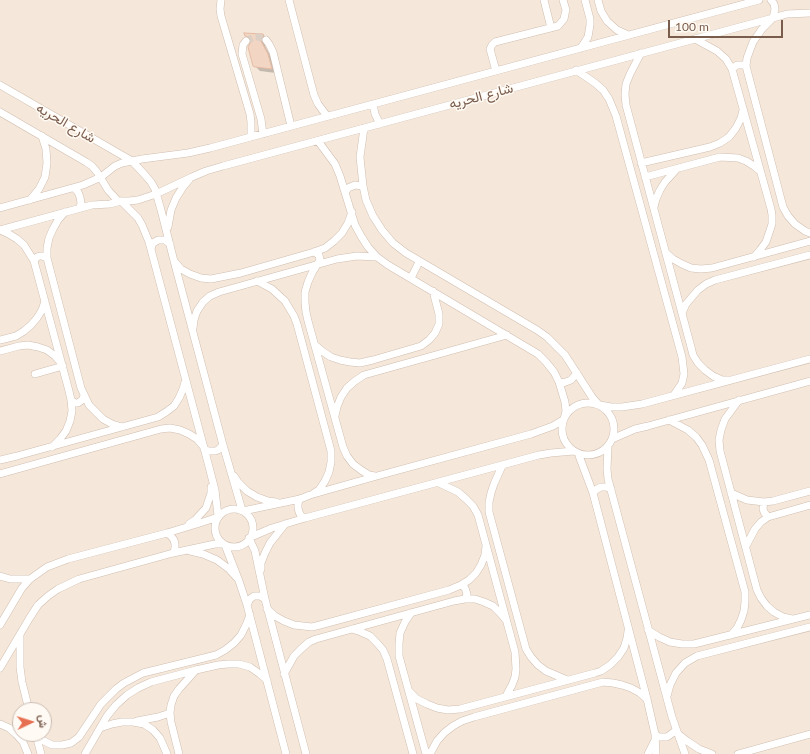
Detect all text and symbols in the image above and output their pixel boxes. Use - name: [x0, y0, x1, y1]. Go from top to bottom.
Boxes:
- scale bar: [670, 12, 785, 38]
- text: 100 m: [675, 19, 709, 34]
- street label: شارع الحريه: [447, 79, 515, 113]
- street label: شارع الحريه: [33, 99, 99, 147]
- north arrow: [12, 702, 52, 742]
- text: ش: [37, 714, 50, 728]

